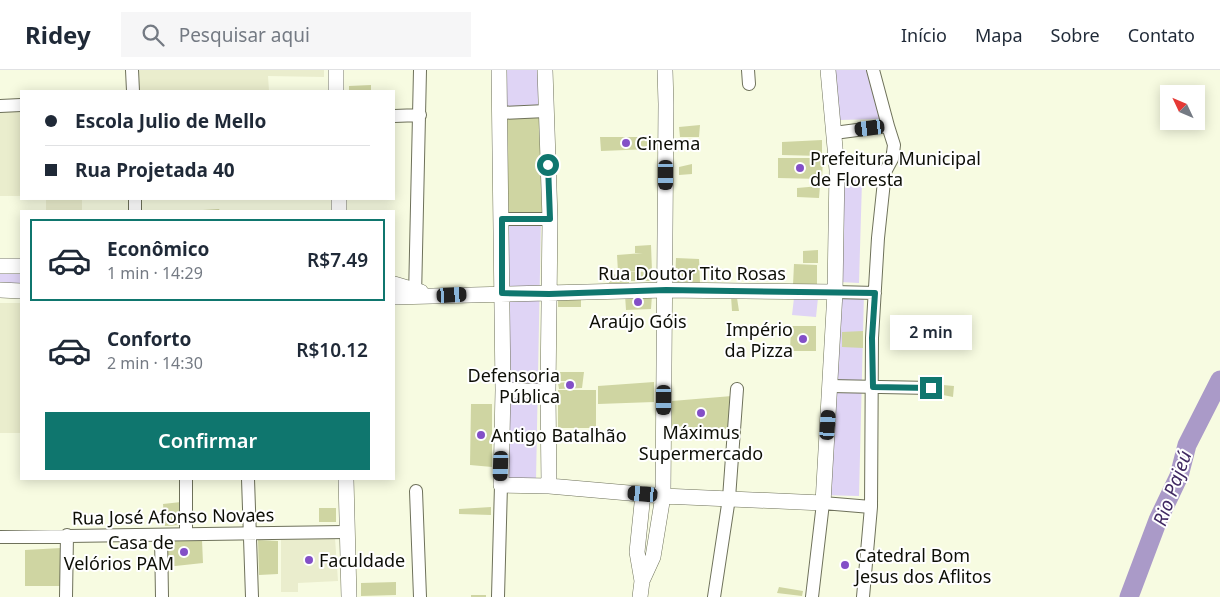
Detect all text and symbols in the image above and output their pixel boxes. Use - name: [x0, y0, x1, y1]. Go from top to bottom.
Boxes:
- search box: [121, 12, 471, 57]
- text: Ridey: [25, 18, 91, 51]
- icon: search: [139, 21, 167, 49]
- text: Pesquisar aqui: [179, 22, 310, 48]
- text: Início: [901, 23, 947, 47]
- text: Mapa: [975, 23, 1023, 47]
- text: Sobre: [1051, 23, 1100, 47]
- text: Contato: [1128, 23, 1195, 47]
- north arrow: [1160, 85, 1205, 130]
- map controls: [1160, 85, 1205, 130]
- text: Escola Julio de Mello: [75, 108, 266, 134]
- car: [854, 119, 885, 137]
- place label: Cinema: [636, 131, 700, 155]
- marker: Cinema: [620, 137, 632, 149]
- place label: Prefeitura Municipal de Floresta: [810, 146, 981, 191]
- route start: [537, 154, 559, 176]
- text: Rua Projetada 40: [75, 157, 235, 183]
- car: [658, 160, 673, 190]
- marker: Prefeitura Municipal de Floresta: [794, 162, 806, 174]
- text: Econômico: [107, 236, 209, 262]
- icon: car: [47, 238, 92, 283]
- text: R$7.49: [307, 247, 368, 273]
- street label: Rua Doutor Tito Rosas: [598, 261, 786, 285]
- text: 1 min · 14:29: [107, 262, 203, 284]
- car: [436, 287, 467, 303]
- marker: Araújo Góis: [632, 296, 644, 308]
- place label: Araújo Góis: [589, 309, 687, 333]
- callout: 2 min: [890, 316, 972, 350]
- place label: Império da Pizza: [725, 317, 793, 362]
- text: 2 min: [909, 321, 953, 343]
- text: Conforto: [107, 326, 191, 352]
- icon: car: [47, 328, 92, 373]
- marker: Império da Pizza: [797, 333, 809, 345]
- text: R$10.12: [296, 337, 368, 363]
- text: 2 min · 14:30: [107, 352, 203, 374]
- place label: Defensoria Pública: [468, 363, 560, 408]
- route end: [920, 377, 942, 399]
- marker: Defensoria Pública: [564, 379, 576, 391]
- car: [656, 385, 671, 415]
- marker: Máximus Supermercado: [695, 407, 707, 419]
- car: [819, 410, 836, 440]
- button: Confirmar: [45, 412, 370, 470]
- place label: Máximus Supermercado: [639, 420, 763, 465]
- place label: Antigo Batalhão: [491, 423, 627, 447]
- marker: Antigo Batalhão: [475, 429, 487, 441]
- water label: Rio Pajeú: [1146, 447, 1198, 529]
- car: [492, 451, 509, 481]
- car: [627, 485, 658, 503]
- street label: Rua José Afonso Novaes: [72, 502, 274, 530]
- place label: Casa de Velórios PAM: [64, 530, 174, 575]
- place label: Catedral Bom Jesus dos Aflitos: [853, 543, 991, 588]
- marker: Casa de Velórios PAM: [178, 546, 190, 558]
- place label: Faculdade: [319, 548, 405, 572]
- marker: Faculdade: [303, 554, 315, 566]
- marker: Catedral Bom Jesus dos Aflitos: [839, 559, 851, 571]

